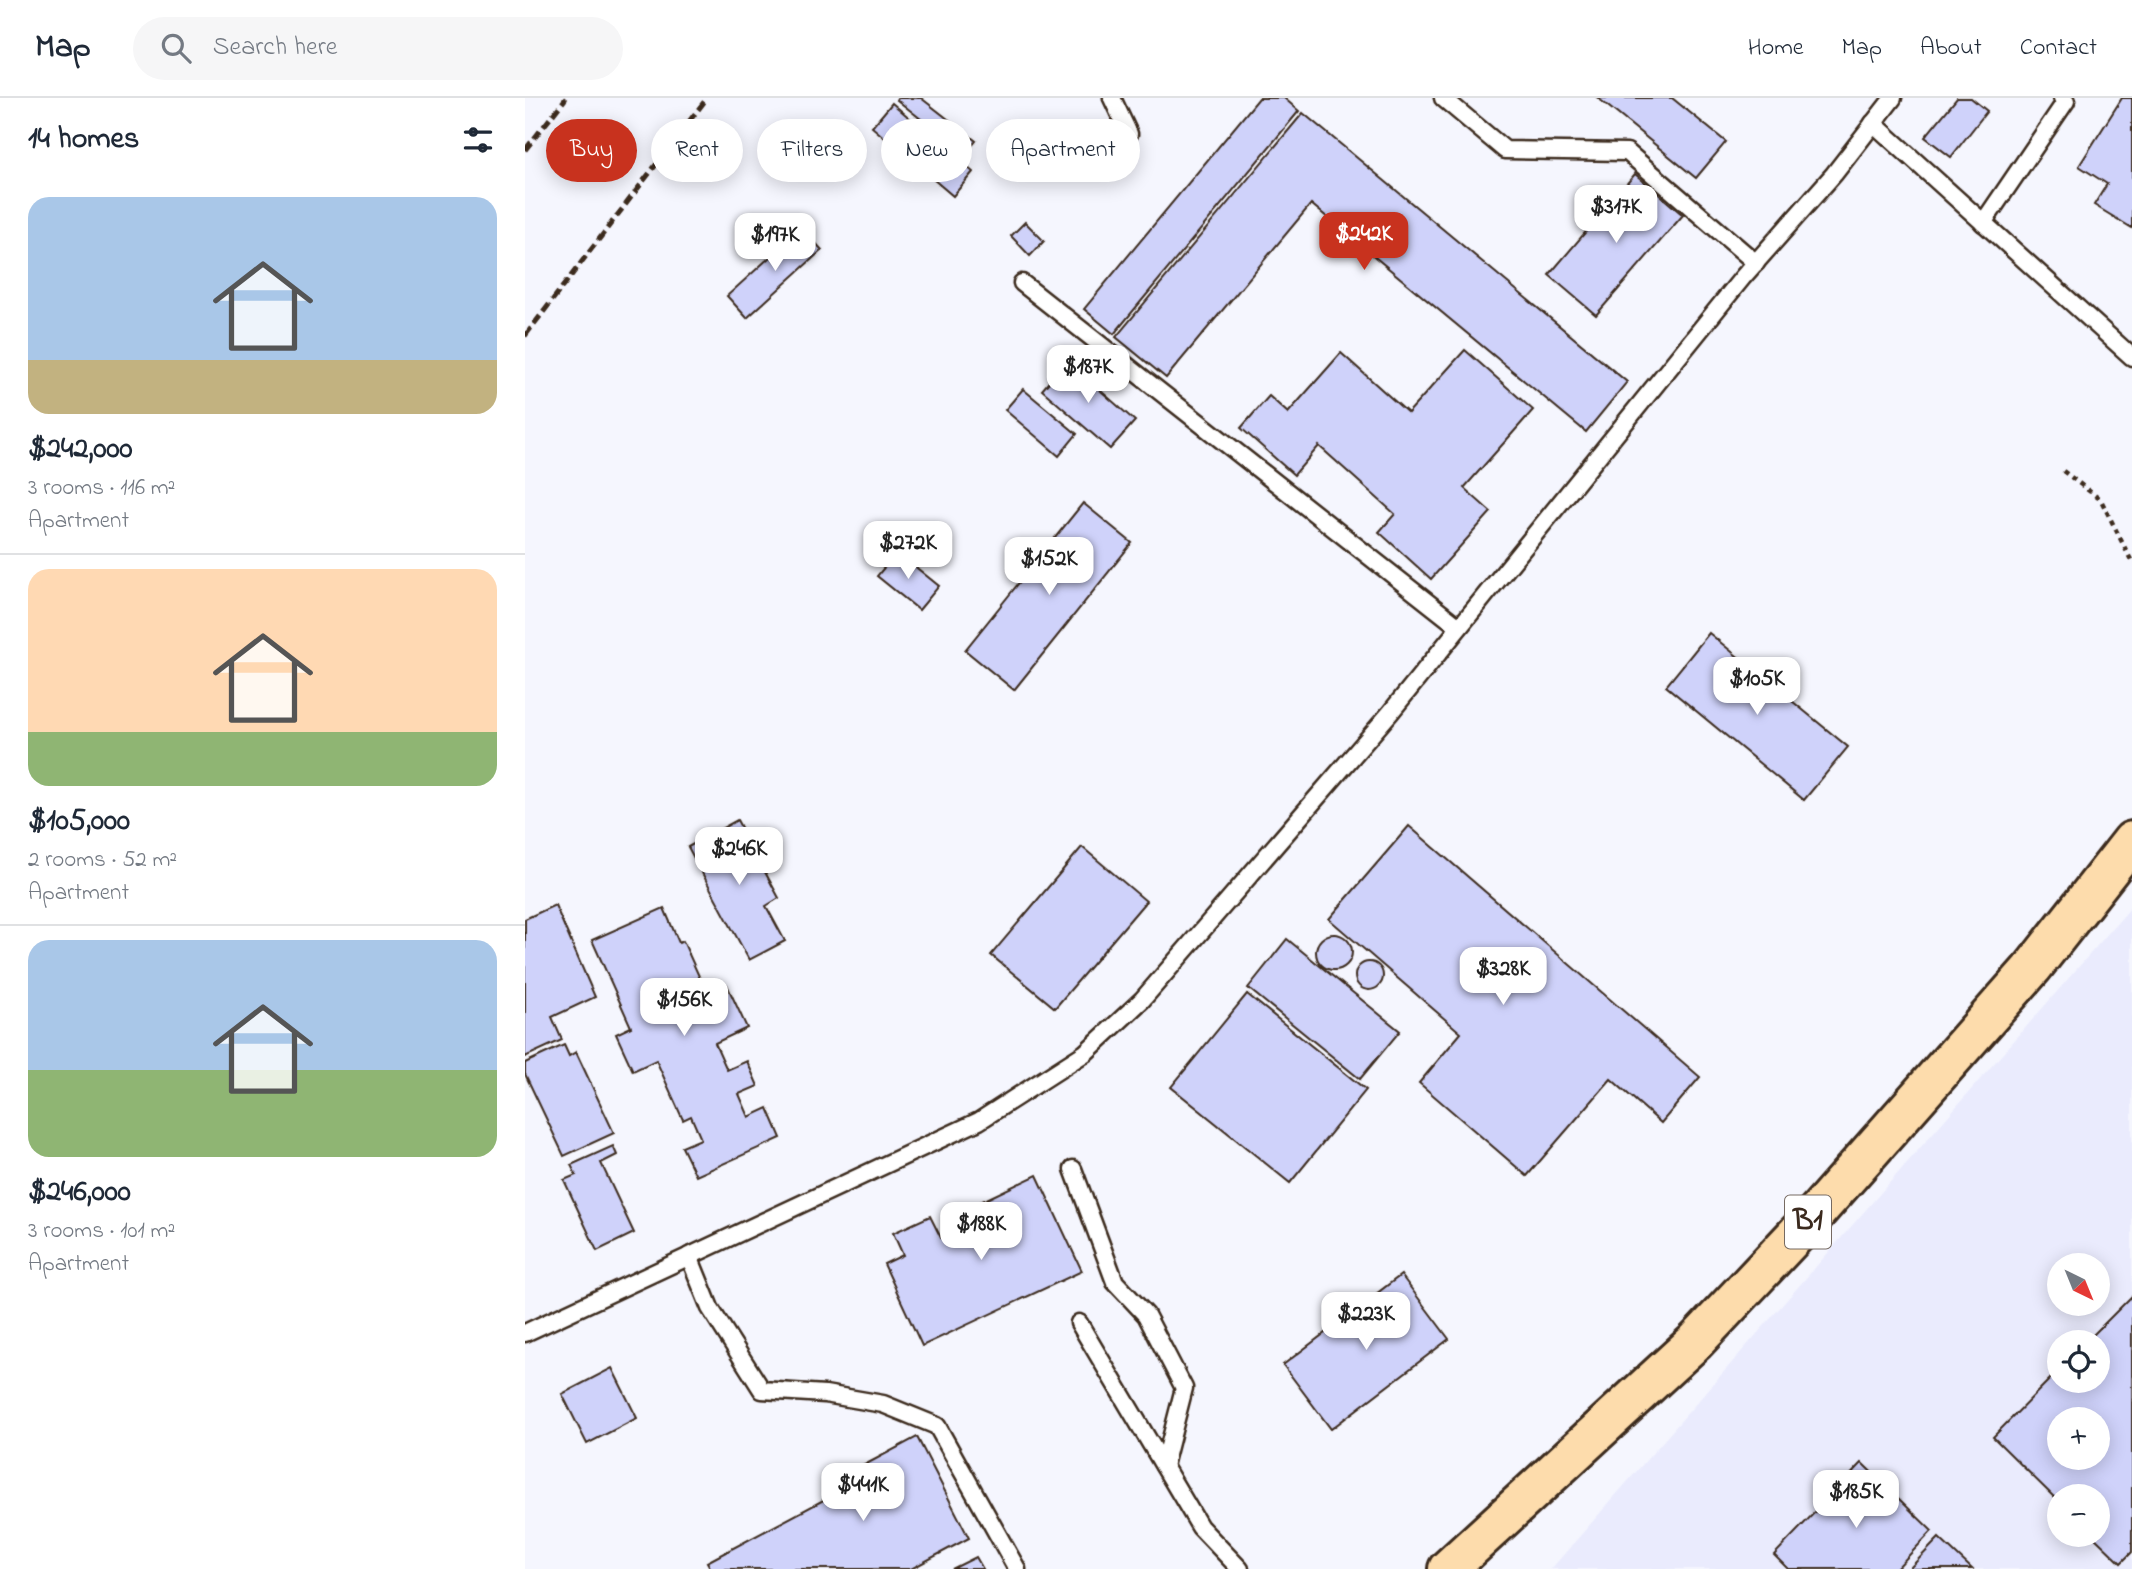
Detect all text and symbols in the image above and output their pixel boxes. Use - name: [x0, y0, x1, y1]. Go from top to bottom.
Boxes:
- search box: [133, 17, 623, 80]
- text: Map: [35, 24, 91, 72]
- icon: search: [157, 29, 195, 67]
- text: Search here: [213, 29, 337, 67]
- text: Home: [1748, 31, 1804, 66]
- text: Map: [1842, 31, 1882, 66]
- text: About: [1920, 31, 1982, 66]
- text: Contact: [2020, 31, 2097, 66]
- text: 14 homes: [28, 118, 139, 162]
- chip: Buy: [546, 119, 637, 182]
- chip: Rent: [651, 119, 743, 182]
- chip: Filters: [757, 119, 867, 182]
- chip: New: [881, 119, 972, 182]
- chip: Apartment: [986, 119, 1140, 182]
- icon: filters: [459, 121, 497, 159]
- pin: $317K: [1567, 186, 1665, 245]
- text: $317K: [1590, 191, 1642, 224]
- pin: $242K: [1315, 212, 1413, 272]
- pin: $197K: [726, 214, 824, 273]
- text: $242K: [1335, 218, 1393, 251]
- text: $197K: [751, 219, 799, 252]
- icon: home: [200, 243, 326, 369]
- pin: $187K: [1039, 345, 1137, 405]
- text: $187K: [1063, 351, 1113, 384]
- text: $242,000: [28, 428, 132, 472]
- text: 3 rooms · 116 m²: [28, 472, 175, 505]
- text: Apartment: [28, 505, 129, 538]
- pin: $272K: [859, 522, 957, 581]
- text: $272K: [879, 527, 937, 560]
- pin: $152K: [1000, 538, 1098, 597]
- text: $152K: [1021, 543, 1077, 576]
- icon: home: [200, 615, 326, 741]
- pin: $105K: [1708, 658, 1806, 717]
- text: $105K: [1729, 663, 1785, 696]
- text: $105,000: [28, 800, 130, 844]
- pin: $246K: [690, 828, 788, 887]
- text: $246K: [711, 833, 767, 866]
- text: 2 rooms · 52 m²: [28, 844, 177, 877]
- text: Apartment: [28, 877, 129, 910]
- pin: $328K: [1454, 948, 1552, 1007]
- text: $328K: [1476, 953, 1530, 986]
- pin: $156K: [635, 978, 733, 1038]
- text: $156K: [656, 984, 712, 1017]
- icon: home: [200, 986, 326, 1112]
- text: $246,000: [28, 1171, 131, 1215]
- road number: B1: [1785, 1196, 1831, 1248]
- pin: $188K: [932, 1202, 1030, 1262]
- text: $188K: [956, 1208, 1006, 1241]
- text: 3 rooms · 101 m²: [28, 1215, 175, 1248]
- text: Apartment: [28, 1248, 129, 1281]
- north arrow: [2047, 1253, 2111, 1316]
- map controls: [2047, 1253, 2110, 1547]
- pin: $223K: [1317, 1292, 1415, 1352]
- text: $223K: [1337, 1298, 1395, 1331]
- button: locate: [2047, 1330, 2110, 1393]
- button: +: [2047, 1407, 2110, 1470]
- pin: $441K: [814, 1464, 912, 1523]
- text: $441K: [837, 1469, 889, 1502]
- pin: $185K: [1807, 1470, 1905, 1530]
- text: $185K: [1829, 1476, 1883, 1509]
- button: −: [2047, 1484, 2110, 1547]

